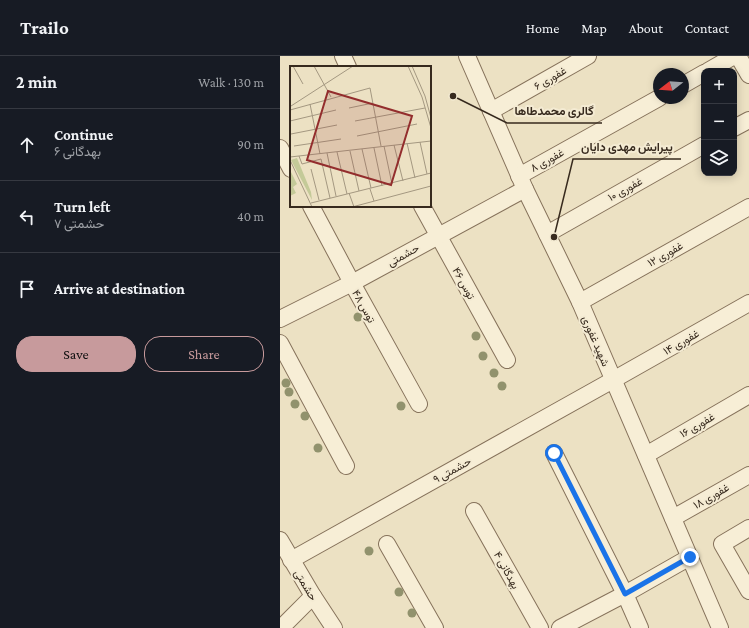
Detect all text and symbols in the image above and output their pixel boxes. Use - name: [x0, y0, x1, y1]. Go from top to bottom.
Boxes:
- text: Trailo: [20, 17, 69, 38]
- text: Home: [526, 20, 559, 36]
- text: Map: [581, 20, 607, 36]
- text: About: [629, 20, 663, 36]
- text: Contact: [685, 20, 729, 36]
- street label: غفوری ۶: [532, 64, 569, 93]
- inset map: [290, 66, 431, 207]
- north arrow: [653, 68, 689, 104]
- map controls: [701, 68, 737, 176]
- button: +: [701, 68, 737, 104]
- text: 2 min: [16, 73, 57, 92]
- text: Walk · 130 m: [198, 75, 264, 90]
- callout: گالری محمدطاها: [507, 99, 602, 123]
- text: گالری محمدطاها: [514, 104, 594, 119]
- button: −: [701, 104, 737, 140]
- text: Continue: [54, 127, 113, 143]
- icon: ahead: [16, 134, 38, 156]
- callout: پیرایش مهدی دایان: [573, 135, 681, 159]
- text: 90 m: [237, 137, 264, 152]
- text: پیرایش مهدی دایان: [581, 140, 673, 155]
- button: layers: [701, 140, 737, 176]
- text: بهدگانی ۶: [54, 144, 101, 159]
- street label: غفوری ۸: [528, 146, 566, 175]
- street label: غفوری ۱۰: [606, 175, 645, 204]
- text: Turn left: [54, 199, 110, 215]
- icon: left: [16, 206, 38, 228]
- text: 40 m: [237, 209, 264, 224]
- text: حشمتی ۷: [54, 216, 104, 231]
- street label: غفوری ۱۲: [645, 239, 685, 270]
- street label: حشمتی: [385, 241, 421, 269]
- street label: توس ۴۶: [449, 265, 478, 302]
- icon: arrive: [16, 278, 38, 300]
- text: Arrive at destination: [54, 281, 185, 297]
- street label: توس ۴۸: [349, 287, 378, 326]
- street label: شهید غفوری: [579, 314, 612, 369]
- street label: غفوری ۱۴: [661, 327, 702, 358]
- button: Save: [16, 336, 136, 372]
- button: Share: [144, 336, 264, 372]
- street label: غفوری ۱۶: [677, 410, 717, 441]
- route start: [545, 444, 563, 462]
- street label: حشمتی ۹: [431, 455, 474, 486]
- street label: غفوری ۱۸: [691, 481, 732, 512]
- route end: [681, 548, 699, 566]
- street label: بهدگانی ۴: [491, 549, 522, 591]
- street label: حشمتی: [291, 567, 320, 603]

